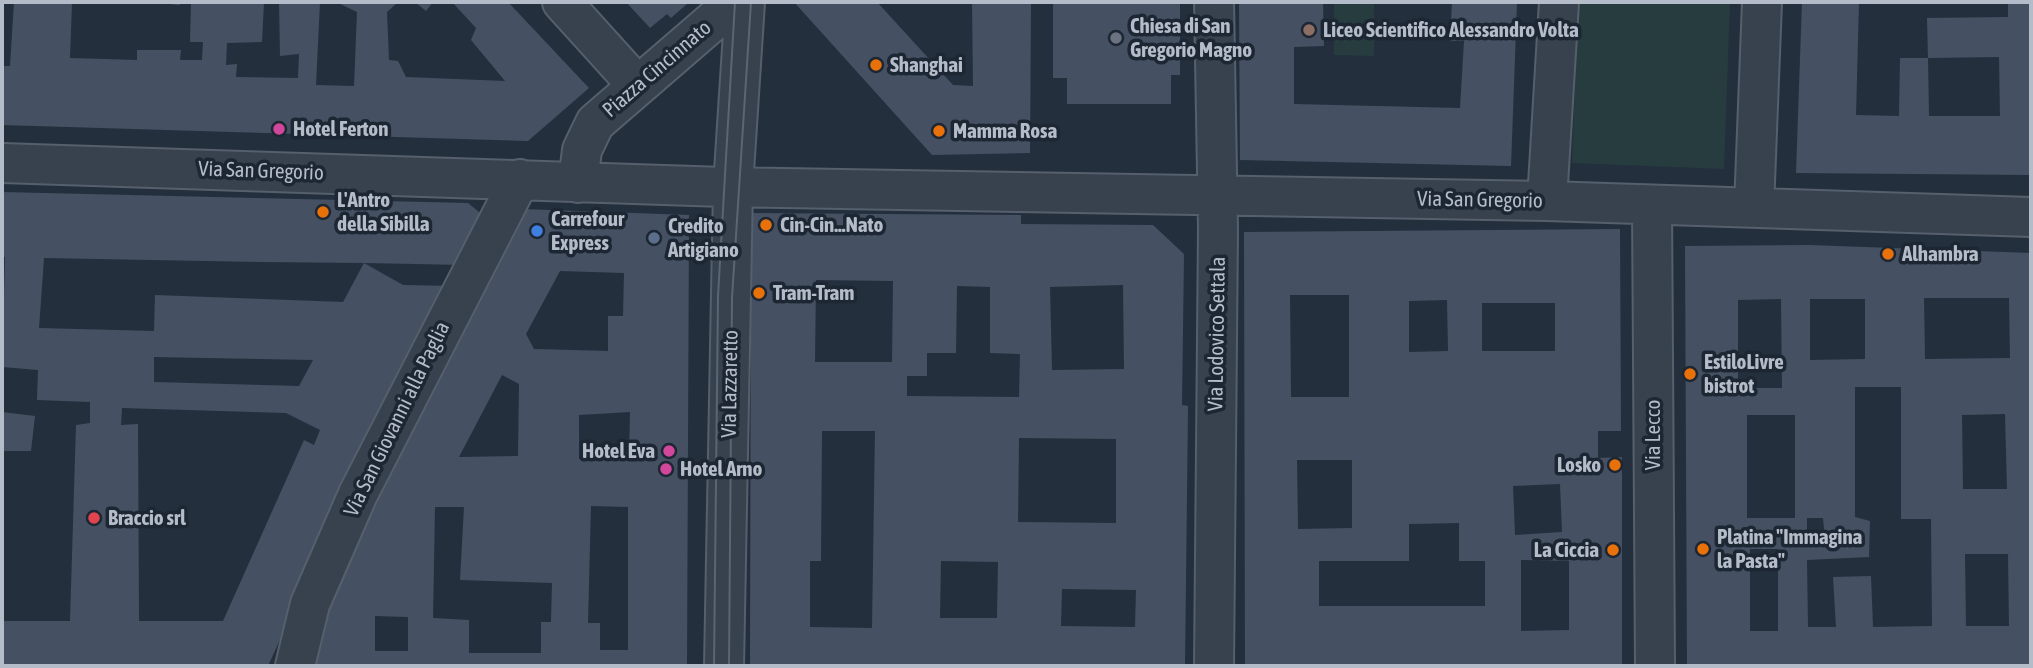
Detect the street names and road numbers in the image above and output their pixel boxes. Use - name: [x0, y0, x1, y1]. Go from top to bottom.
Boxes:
- street label: Piazza Cincinnato: [598, 15, 716, 123]
- street label: Via San Gregorio: [198, 156, 324, 186]
- street label: Via San Gregorio: [1417, 186, 1543, 214]
- street label: Via Lodovico Settala: [1203, 256, 1231, 412]
- street label: Via San Giovanni alla Paglia: [339, 317, 455, 521]
- street label: Via Lazzaretto: [716, 330, 744, 438]
- street label: Via Lecco: [1640, 400, 1666, 470]

